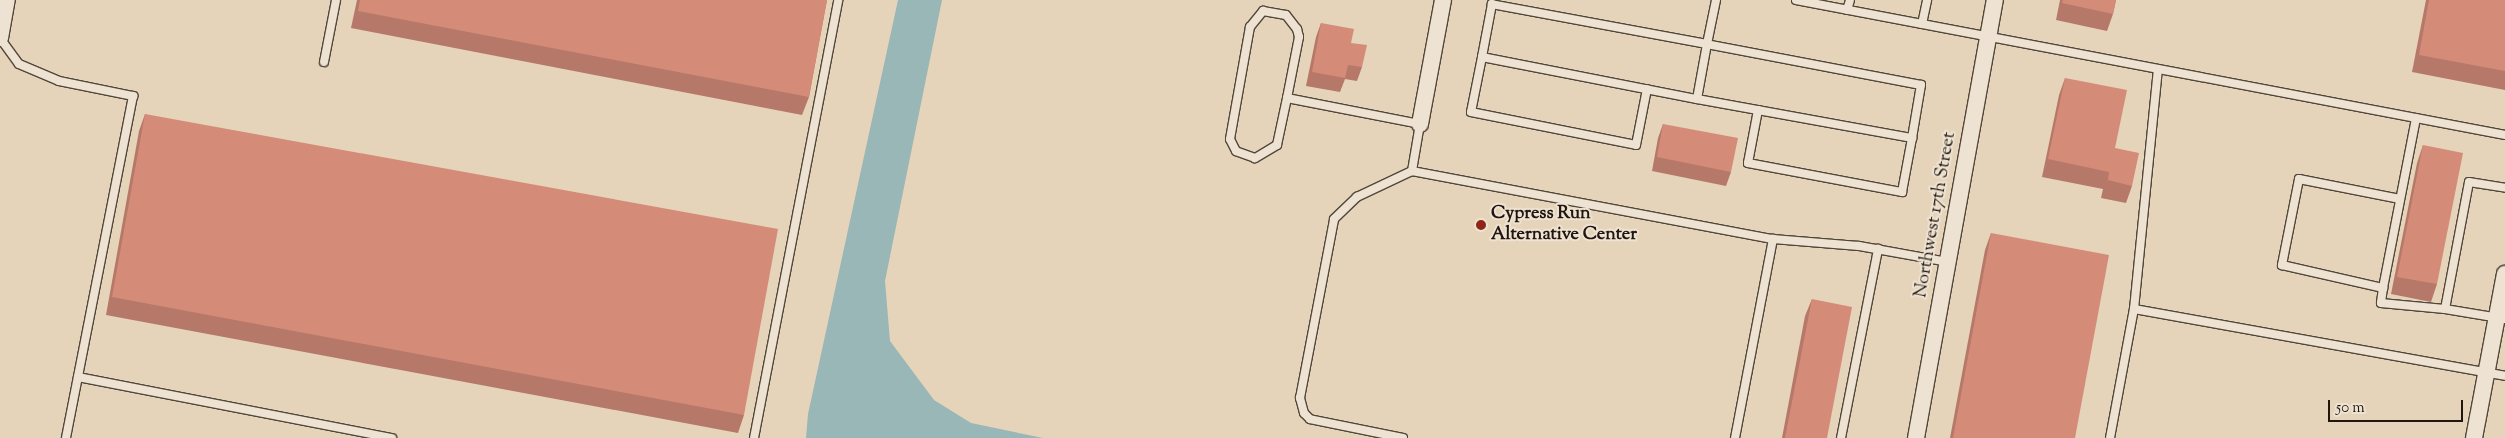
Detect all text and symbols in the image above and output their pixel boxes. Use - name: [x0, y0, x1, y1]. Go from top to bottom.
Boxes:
- street label: Northwest 17th Street: [1911, 130, 1961, 300]
- place label: Cypress Run Alternative Center: [1491, 204, 1637, 246]
- marker: Cypress Run Alternative Center: [1475, 219, 1487, 231]
- scale bar: [2330, 390, 2465, 422]
- text: 50 m: [2336, 398, 2365, 419]

